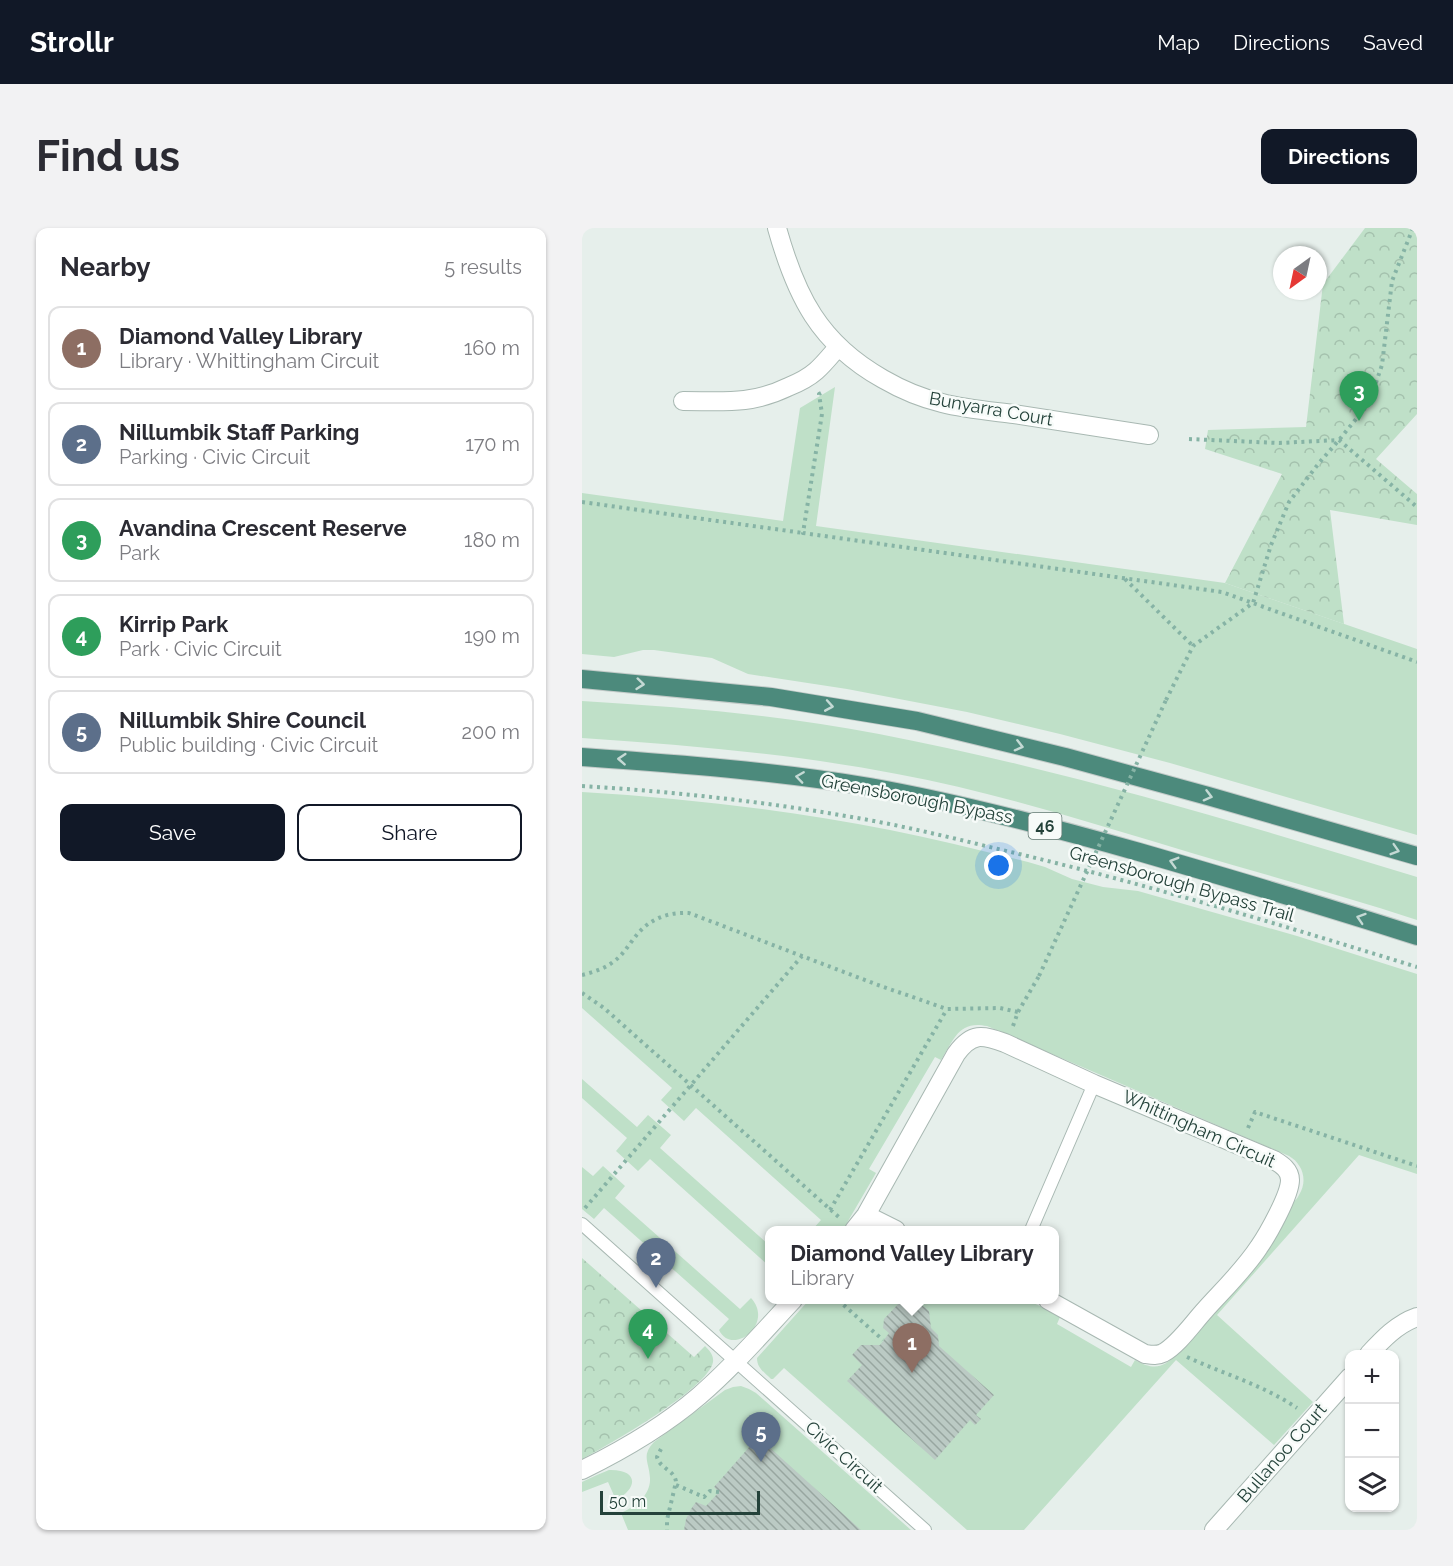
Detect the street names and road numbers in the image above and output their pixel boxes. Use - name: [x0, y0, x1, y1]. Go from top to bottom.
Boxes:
- street label: Bunyarra Court: [928, 387, 1055, 430]
- street label: Greensborough Bypass: [820, 770, 1015, 827]
- road number: 46: [1028, 813, 1062, 839]
- street label: Greensborough Bypass Trail: [1067, 841, 1297, 926]
- street label: Whittingham Circuit: [1120, 1085, 1279, 1172]
- street label: Bullanoo Court: [1233, 1399, 1331, 1507]
- street label: Civic Circuit: [801, 1416, 887, 1497]

